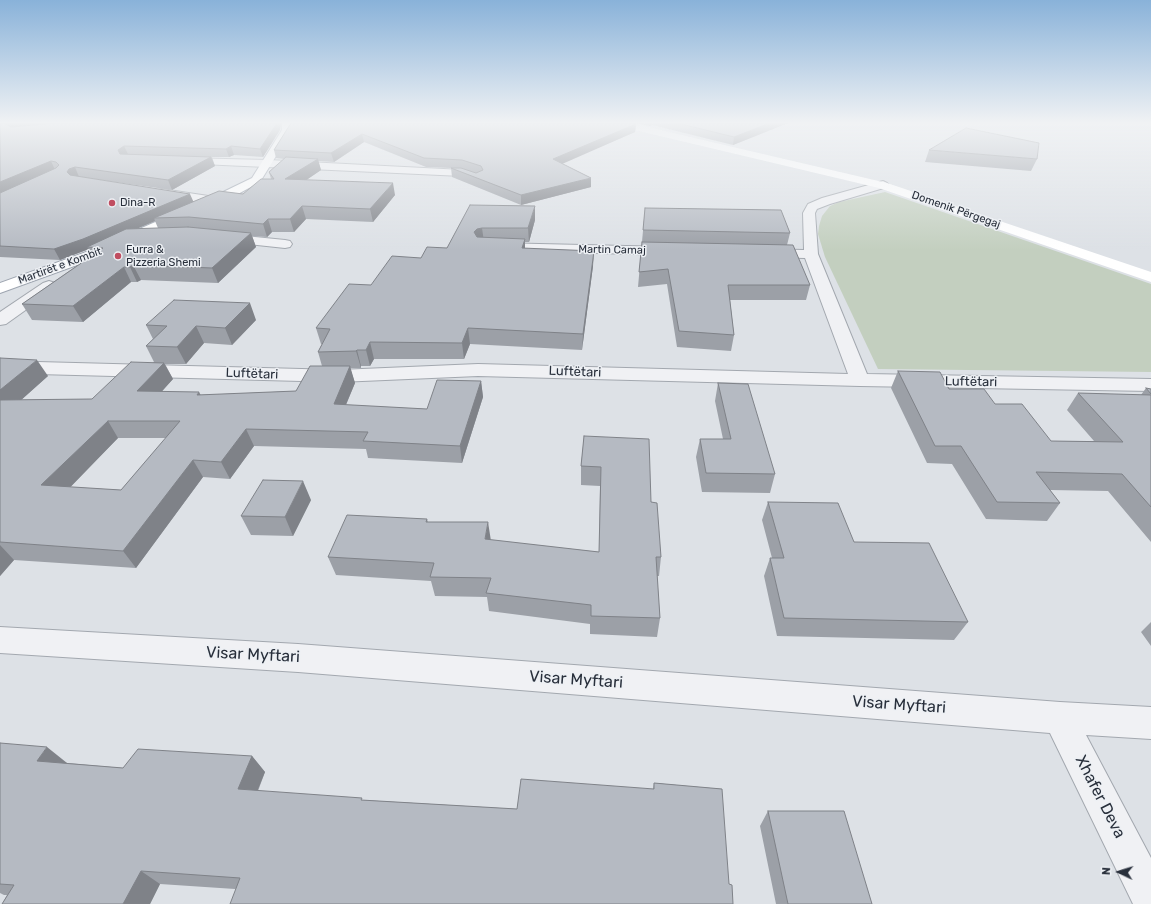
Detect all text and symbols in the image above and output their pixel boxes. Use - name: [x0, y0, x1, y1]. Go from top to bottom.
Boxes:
- street label: Domenik Përgegaj: [910, 189, 1002, 231]
- place label: Dina-R: [120, 196, 155, 210]
- marker: Dina-R: [107, 198, 117, 208]
- place label: Furra & Pizzeria Shemi: [126, 243, 201, 269]
- street label: Martin Camaj: [578, 243, 646, 257]
- street label: Martirët e Kombit: [16, 245, 104, 287]
- marker: Furra & Pizzeria Shemi: [113, 251, 123, 261]
- street label: Luftëtari: [548, 363, 602, 381]
- street label: Luftëtari: [225, 365, 279, 383]
- street label: Luftëtari: [945, 374, 997, 390]
- street label: Visar Myftari: [206, 643, 300, 667]
- street label: Visar Myftari: [528, 667, 624, 693]
- street label: Visar Myftari: [851, 692, 947, 718]
- street label: Xhafer Deva: [1071, 752, 1129, 842]
- north arrow: [1099, 852, 1139, 892]
- text: N: [1100, 867, 1113, 876]

